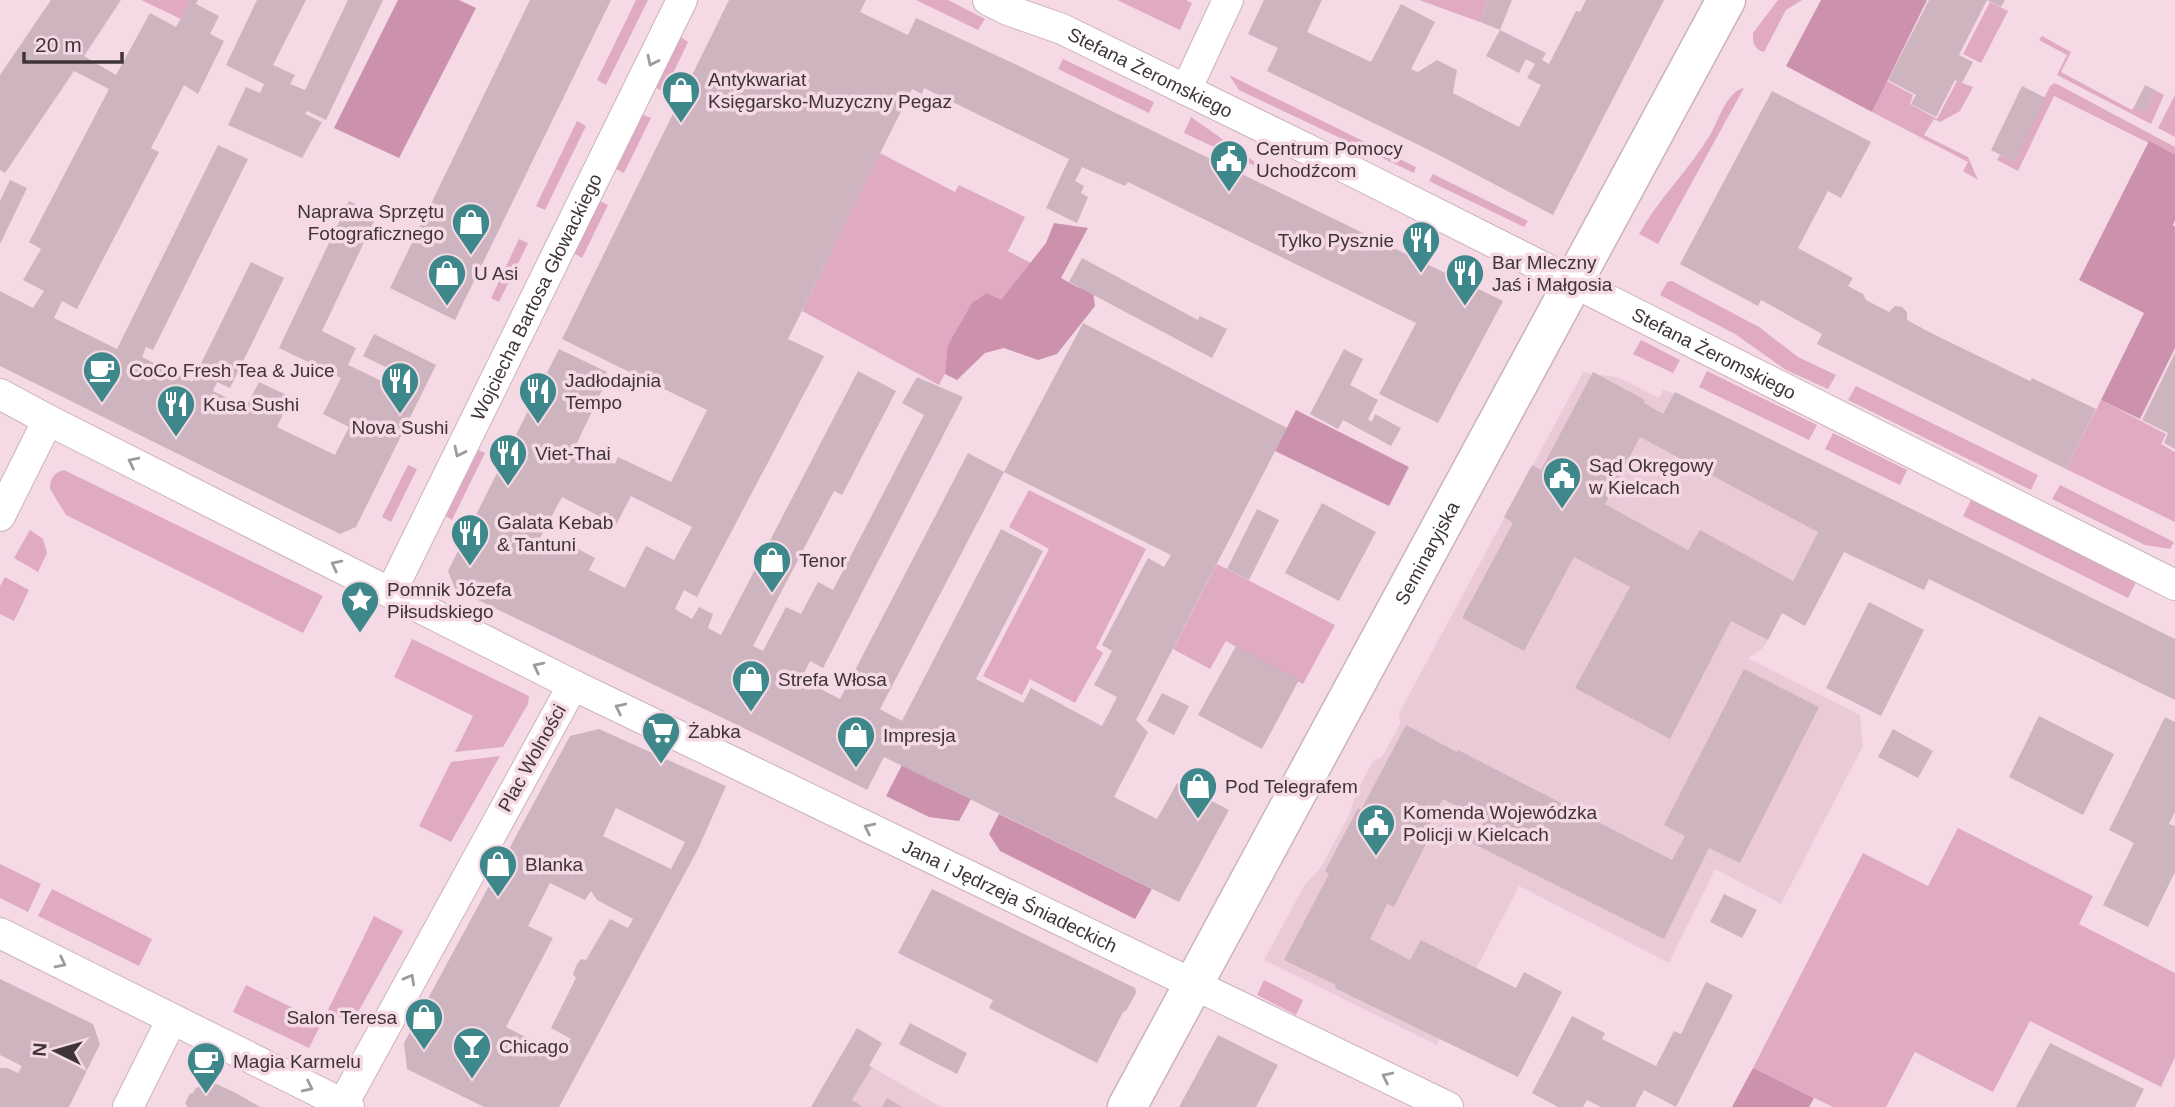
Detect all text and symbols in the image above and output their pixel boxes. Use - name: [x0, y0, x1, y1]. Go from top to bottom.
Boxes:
- scale bar: [24, 21, 122, 65]
- street label: Stefana Żeromskiego: [1065, 23, 1236, 121]
- text: 20 m: [35, 33, 82, 56]
- one-way arrow: [646, 54, 660, 66]
- shop icon: Antykwariat Księgarsko-Muzyczny Pegaz: [660, 69, 702, 124]
- place label: Antykwariat Księgarsko-Muzyczny Pegaz: [708, 69, 952, 112]
- public building icon: Centrum Pomocy Uchodźcom: [1208, 138, 1250, 193]
- place label: Centrum Pomocy Uchodźcom: [1256, 138, 1403, 181]
- street label: Wojciecha Bartosa Głowackiego: [467, 170, 606, 424]
- place label: Naprawa Sprzętu Fotograficznego: [297, 201, 444, 244]
- shop icon: Naprawa Sprzętu Fotograficznego: [450, 201, 492, 256]
- restaurant icon: Tylko Pysznie: [1400, 219, 1442, 274]
- place label: Tylko Pysznie: [1278, 230, 1394, 251]
- shop icon: U Asi: [426, 252, 468, 307]
- restaurant icon: Bar Mleczny Jaś i Małgosia: [1444, 252, 1486, 307]
- place label: Bar Mleczny Jaś i Małgosia: [1492, 252, 1613, 295]
- place label: U Asi: [474, 263, 518, 284]
- street label: Stefana Żeromskiego: [1629, 303, 1800, 403]
- cafe icon: CoCo Fresh Tea & Juice: [81, 349, 123, 404]
- place label: CoCo Fresh Tea & Juice: [129, 360, 335, 381]
- restaurant icon: Nova Sushi: [379, 360, 421, 415]
- restaurant icon: Jadłodajnia Tempo: [517, 370, 559, 425]
- place label: Jadłodajnia Tempo: [565, 370, 662, 413]
- restaurant icon: Kusa Sushi: [155, 383, 197, 438]
- place label: Kusa Sushi: [203, 394, 299, 415]
- place label: Nova Sushi: [351, 417, 449, 438]
- restaurant icon: Viet-Thai: [487, 432, 529, 487]
- place label: Viet-Thai: [535, 443, 611, 464]
- one-way arrow: [454, 445, 468, 457]
- public building icon: Sąd Okręgowy w Kielcach: [1541, 455, 1583, 510]
- place label: Sąd Okręgowy w Kielcach: [1588, 455, 1714, 498]
- one-way arrow: [128, 456, 140, 470]
- street label: Seminaryjska: [1390, 497, 1463, 608]
- restaurant icon: Galata Kebab & Tantuni: [449, 512, 491, 567]
- place label: Galata Kebab & Tantuni: [497, 512, 613, 555]
- shop icon: Tenor: [751, 539, 793, 594]
- place label: Tenor: [799, 550, 847, 571]
- one-way arrow: [330, 559, 343, 573]
- place icon: Pomnik Józefa Piłsudskiego: [339, 579, 381, 634]
- place label: Pomnik Józefa Piłsudskiego: [387, 579, 512, 622]
- shop icon: Strefa Włosa: [730, 658, 772, 713]
- one-way arrow: [533, 662, 546, 676]
- place label: Strefa Włosa: [778, 669, 887, 690]
- street label: Plac Wolności: [494, 701, 570, 815]
- one-way arrow: [615, 702, 627, 716]
- supermarket icon: Żabka: [640, 710, 682, 765]
- shop icon: Impresja: [835, 714, 877, 769]
- place label: Żabka: [688, 721, 741, 742]
- place label: Impresja: [883, 725, 956, 746]
- shop icon: Pod Telegrafem: [1177, 765, 1219, 820]
- place label: Pod Telegrafem: [1225, 776, 1358, 797]
- public building icon: Komenda Wojewódzka Policji w Kielcach: [1355, 802, 1397, 857]
- place label: Komenda Wojewódzka Policji w Kielcach: [1403, 802, 1597, 845]
- one-way arrow: [864, 822, 876, 836]
- street label: Jana i Jędrzeja Śniadeckich: [899, 835, 1121, 956]
- shop icon: Blanka: [477, 843, 519, 898]
- place label: Blanka: [525, 854, 584, 875]
- one-way arrow: [54, 955, 66, 969]
- one-way arrow: [402, 974, 415, 986]
- shop icon: Salon Teresa: [403, 996, 445, 1051]
- place label: Salon Teresa: [286, 1007, 397, 1028]
- north arrow: [21, 1016, 91, 1086]
- bar icon: Chicago: [451, 1025, 493, 1080]
- place label: Chicago: [499, 1036, 569, 1057]
- cafe icon: Magia Karmelu: [185, 1040, 227, 1095]
- text: N: [29, 1042, 51, 1057]
- place label: Magia Karmelu: [233, 1051, 361, 1072]
- one-way arrow: [1382, 1072, 1394, 1086]
- one-way arrow: [301, 1078, 313, 1092]

